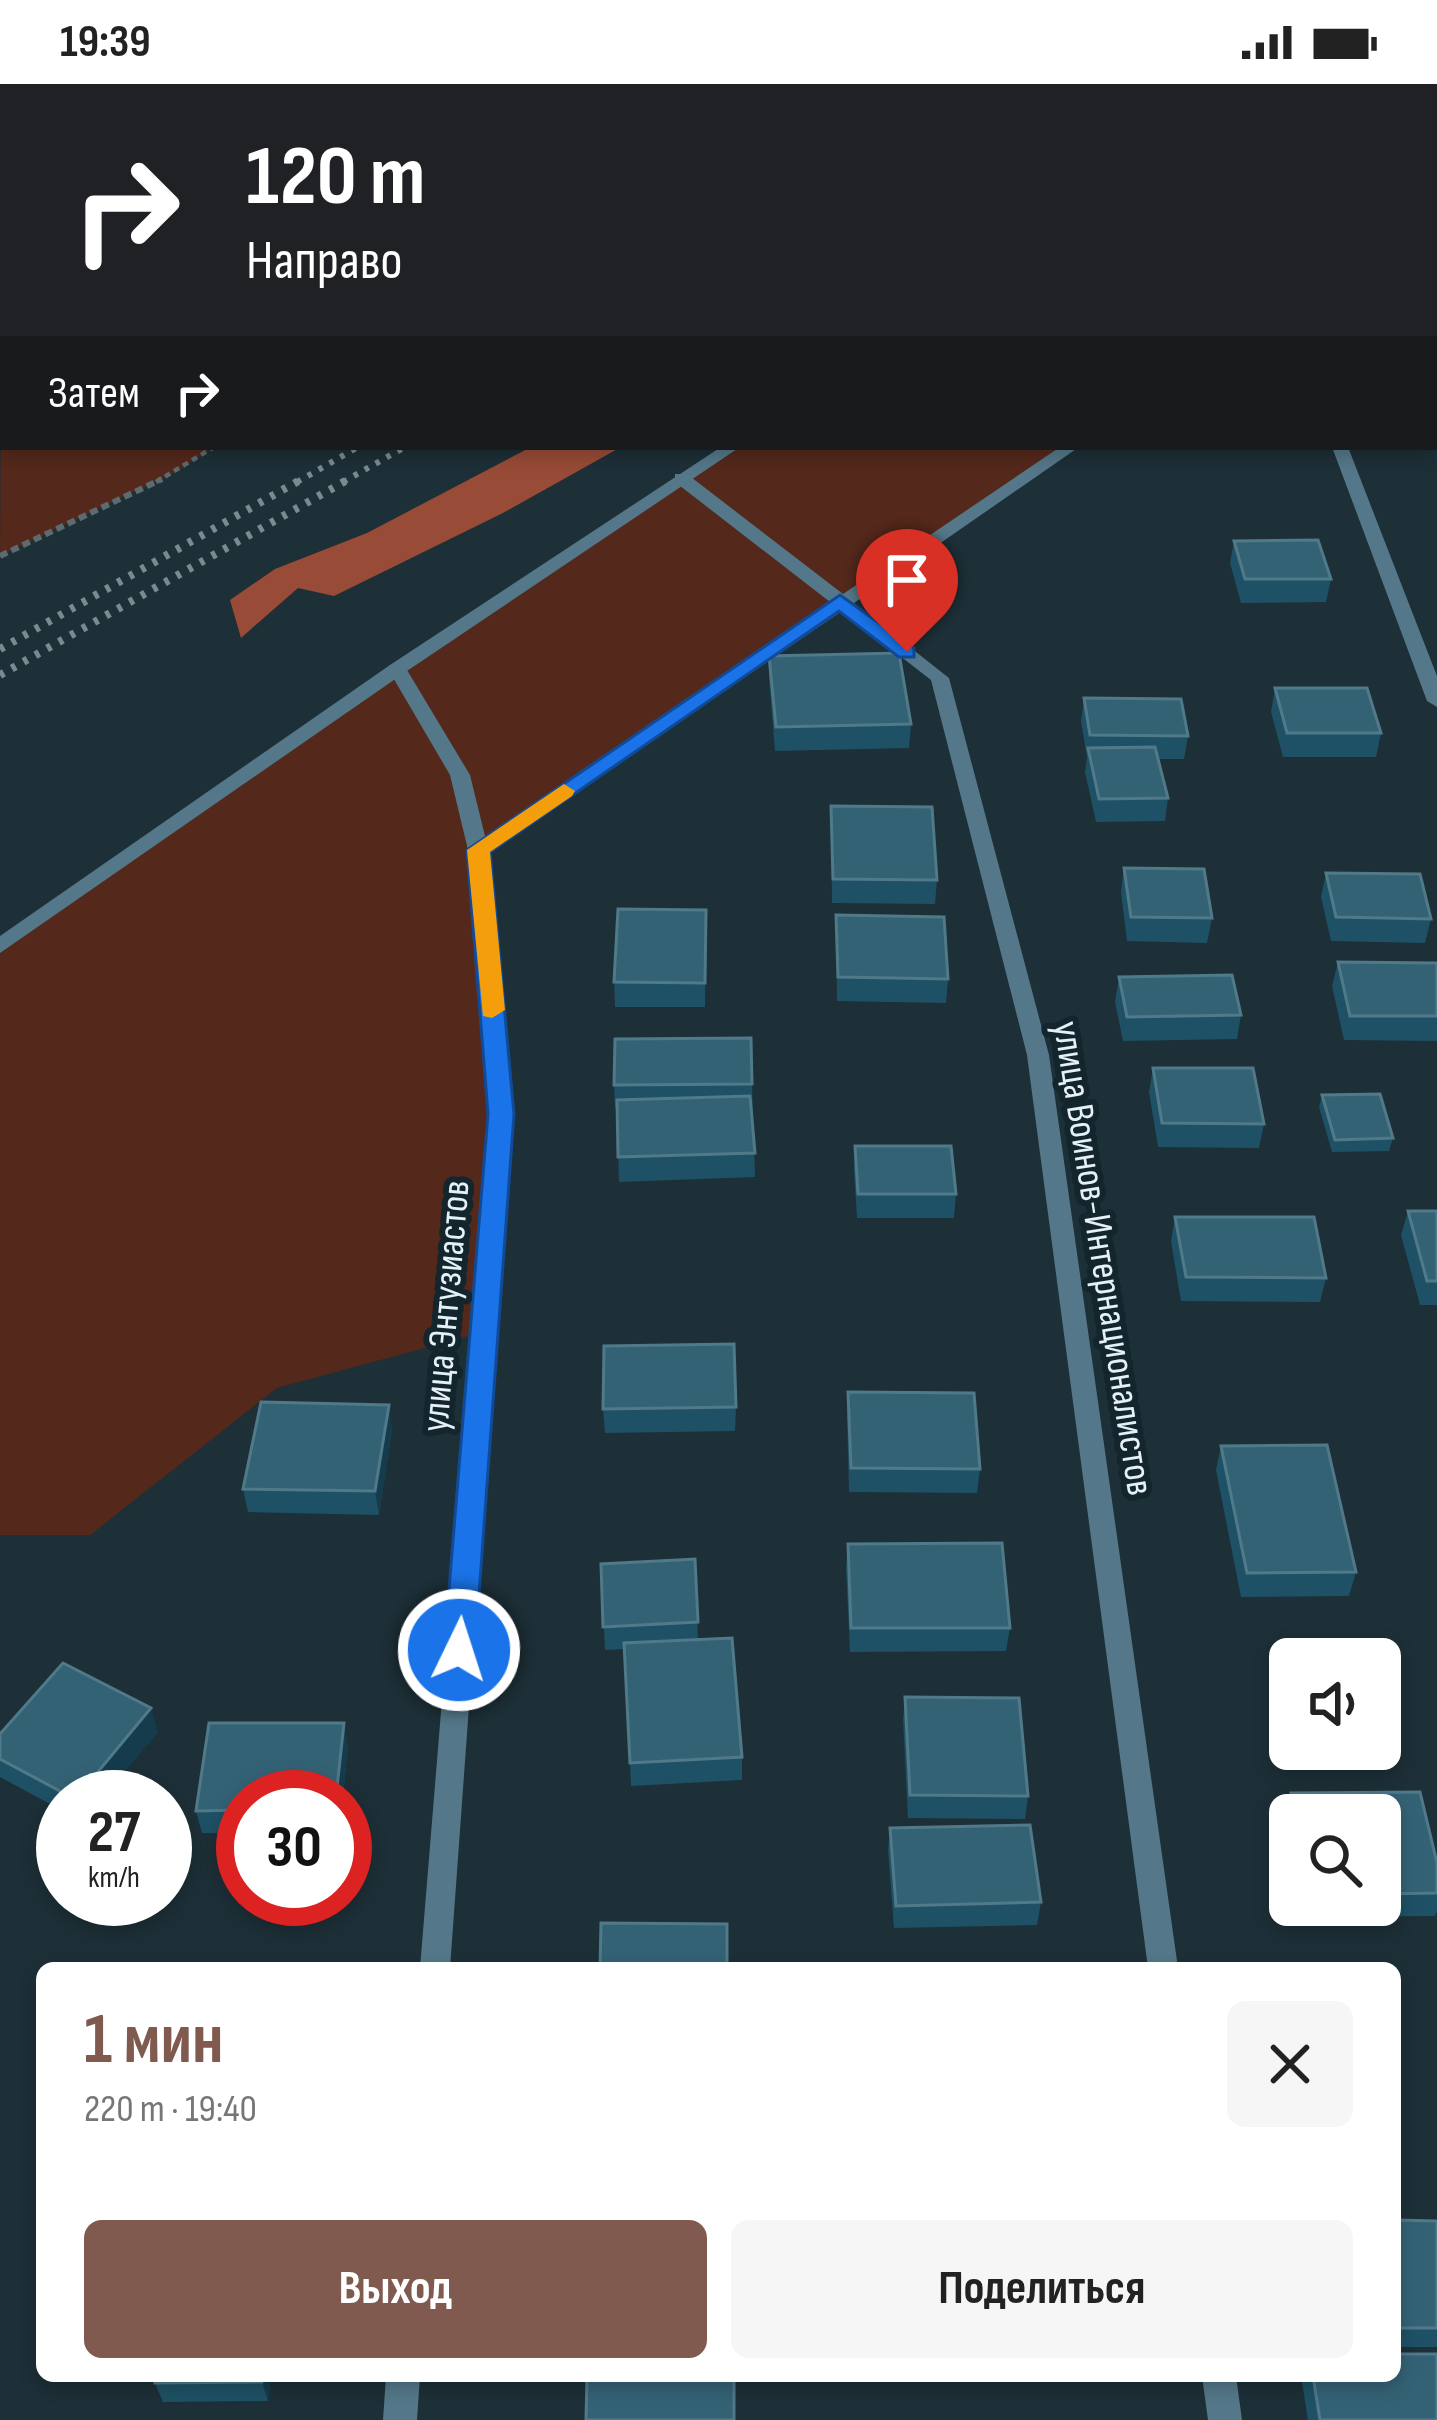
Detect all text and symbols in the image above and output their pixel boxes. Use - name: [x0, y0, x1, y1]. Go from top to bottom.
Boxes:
- text: 19:39: [60, 15, 151, 70]
- text: 120 m: [246, 127, 425, 228]
- icon: right: [48, 132, 204, 288]
- text: Направо: [246, 229, 403, 294]
- icon: right: [164, 360, 230, 426]
- text: Затем: [48, 366, 140, 421]
- pin: [856, 529, 958, 652]
- icon: arrive: [874, 547, 940, 613]
- street label: улица Воинов-Интернационалистов: [1042, 1018, 1163, 1499]
- street label: улица Энтузиастов: [412, 1179, 481, 1434]
- position arrow: [396, 1587, 522, 1713]
- map controls: [1269, 1638, 1401, 1926]
- button: sound: [1269, 1638, 1401, 1770]
- speed limit sign: 30: [216, 1770, 372, 1926]
- button: search: [1269, 1794, 1401, 1926]
- text: 27: [88, 1797, 140, 1869]
- text: km/h: [88, 1860, 140, 1896]
- text: 1 мин: [84, 1997, 224, 2084]
- button: close: [1227, 2001, 1353, 2127]
- text: 220 m · 19:40: [84, 2086, 257, 2133]
- button: Выход: [84, 2220, 707, 2358]
- button: Поделиться: [731, 2220, 1353, 2358]

